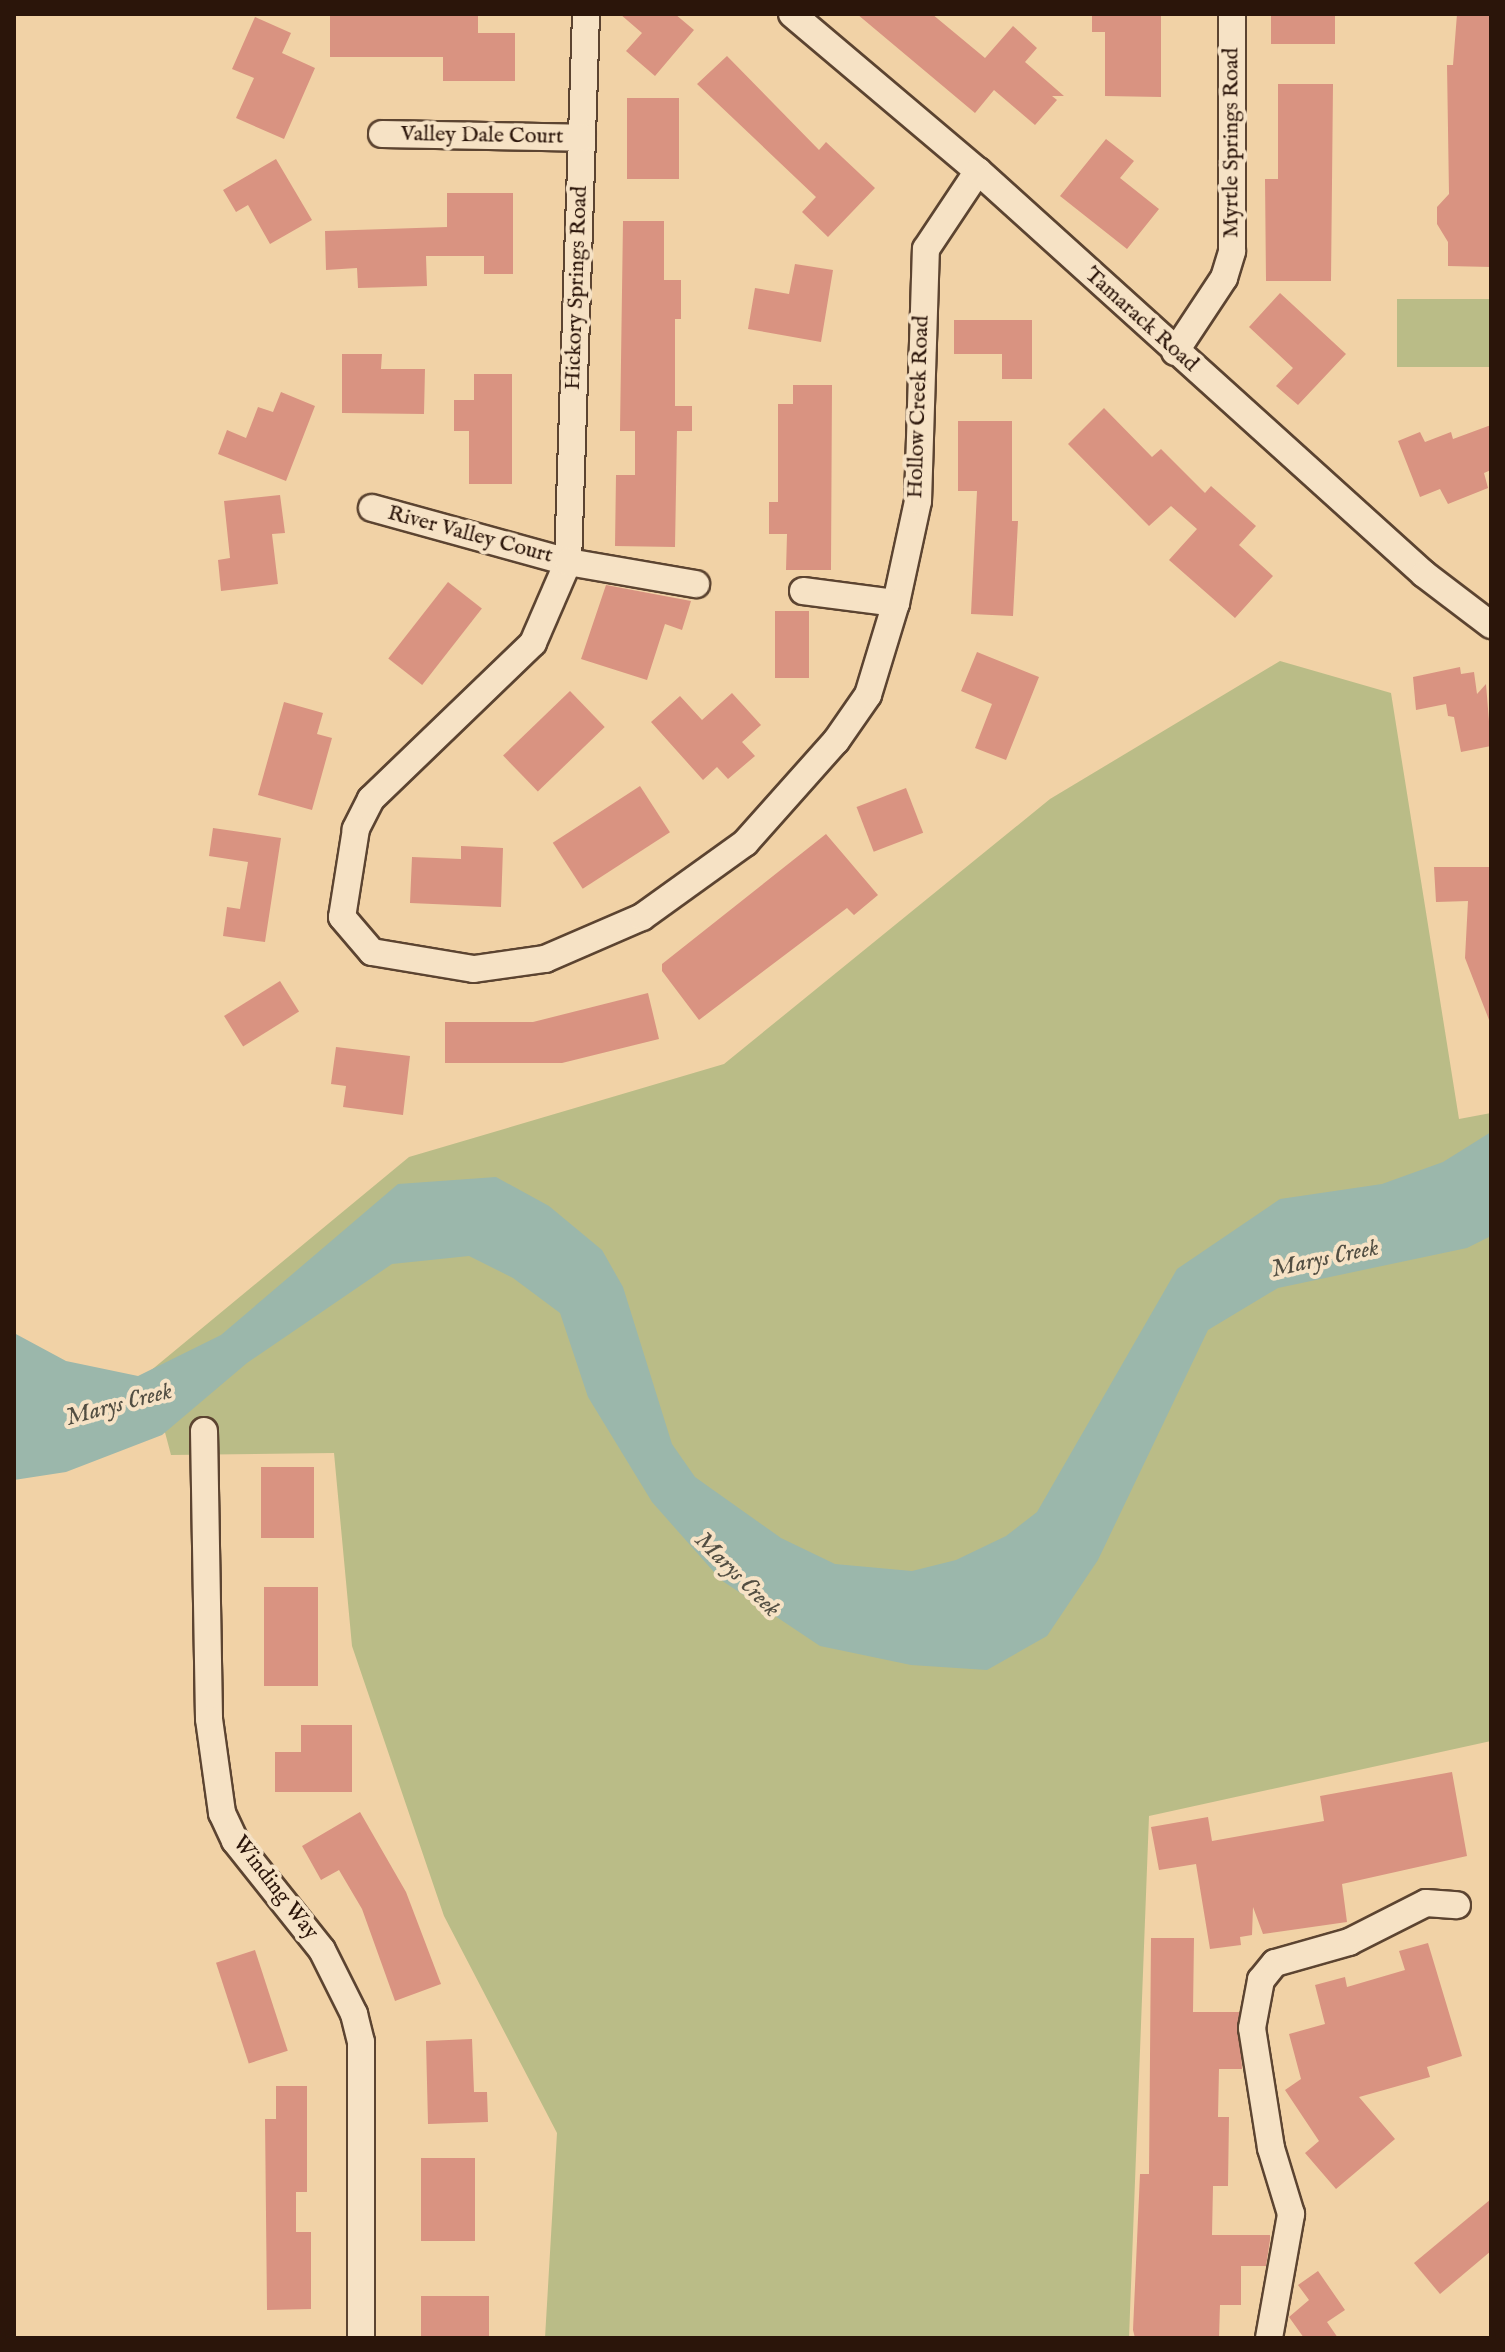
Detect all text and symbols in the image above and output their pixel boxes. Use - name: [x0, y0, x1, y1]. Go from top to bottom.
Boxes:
- street label: Myrtle Springs Road: [1219, 48, 1245, 238]
- street label: Valley Dale Court: [400, 121, 564, 151]
- street label: Hickory Springs Road: [560, 185, 594, 391]
- street label: Tamarack Road: [1079, 262, 1203, 378]
- street label: Hollow Creek Road: [903, 315, 935, 499]
- street label: River Valley Court: [385, 500, 555, 570]
- water label: Marys Creek: [1269, 1234, 1381, 1284]
- water label: Marys Creek: [63, 1377, 175, 1433]
- water label: Marys Creek: [688, 1526, 786, 1624]
- street label: Winding Way: [226, 1831, 324, 1945]

